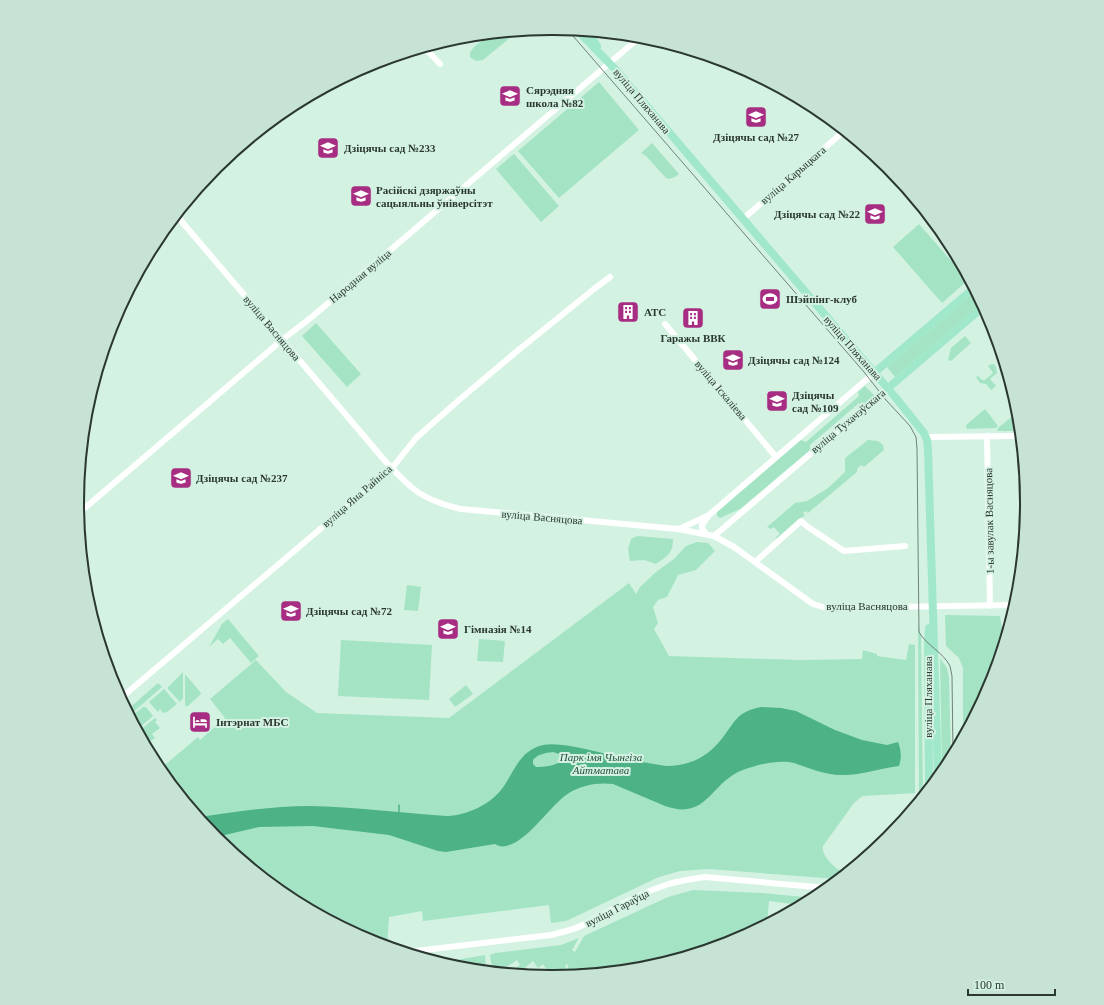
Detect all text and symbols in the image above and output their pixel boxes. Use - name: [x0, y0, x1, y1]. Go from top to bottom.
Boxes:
- street label: вуліца Пляханава: [611, 66, 673, 136]
- school or university icon: Сярэдняя школа №82: [497, 83, 523, 109]
- place label: Сярэдняя школа №82: [526, 84, 584, 109]
- school or university icon: Дзіцячы сад №27: [743, 104, 769, 130]
- place label: Дзіцячы сад №27: [713, 131, 800, 143]
- school or university icon: Дзіцячы сад №233: [315, 135, 341, 161]
- place label: Дзіцячы сад №233: [344, 142, 436, 154]
- street label: вуліца Карыцкага: [758, 143, 828, 206]
- school or university icon: Расійскі дзяржаўны сацыяльны ўніверсітэт: [348, 183, 374, 209]
- place label: Расійскі дзяржаўны сацыяльны ўніверсітэт: [376, 184, 493, 209]
- school or university icon: Дзіцячы сад №22: [862, 201, 888, 227]
- place label: Дзіцячы сад №22: [774, 208, 860, 220]
- street label: Народная вуліца: [327, 247, 393, 305]
- sports icon: Шэйпінг-клуб: [757, 286, 783, 312]
- street label: вуліца Васняцова: [241, 293, 303, 363]
- place label: Шэйпінг-клуб: [786, 293, 857, 305]
- building icon: АТС: [615, 299, 641, 325]
- building icon: Гаражы ВВК: [680, 305, 706, 331]
- place label: АТС: [644, 306, 666, 318]
- street label: вуліца Пляханава: [822, 313, 884, 383]
- place label: Гаражы ВВК: [660, 332, 726, 344]
- school or university icon: Дзіцячы сад №124: [720, 347, 746, 373]
- place label: Дзіцячы сад №124: [748, 354, 840, 366]
- street label: вуліца Іскаліева: [693, 358, 749, 422]
- street label: вуліца Тухачэўскага: [808, 386, 888, 456]
- school or university icon: Дзіцячы сад №109: [764, 388, 790, 414]
- place label: Дзіцячы сад №109: [792, 389, 839, 414]
- street label: вуліца Яна Райніса: [320, 462, 394, 530]
- school or university icon: Дзіцячы сад №237: [168, 465, 194, 491]
- street label: 1-ы завулак Васняцова: [982, 468, 996, 574]
- place label: Дзіцячы сад №237: [196, 472, 288, 484]
- street label: вуліца Васняцова: [501, 507, 583, 527]
- school or university icon: Дзіцячы сад №72: [278, 598, 304, 624]
- street label: вуліца Васняцова: [826, 600, 908, 612]
- place label: Дзіцячы сад №72: [306, 605, 393, 617]
- school or university icon: Гімназія №14: [435, 616, 461, 642]
- place label: Гімназія №14: [464, 623, 532, 635]
- street label: вуліца Пляханава: [922, 656, 934, 738]
- hotel icon: Інтэрнат МБС: [187, 709, 213, 735]
- place label: Інтэрнат МБС: [216, 716, 288, 728]
- park label: Парк імя Чынгіза Айтматава: [559, 751, 643, 776]
- street label: вуліца Гараўца: [583, 887, 651, 929]
- scale bar: [968, 971, 1055, 997]
- text: 100 m: [974, 978, 1005, 992]

